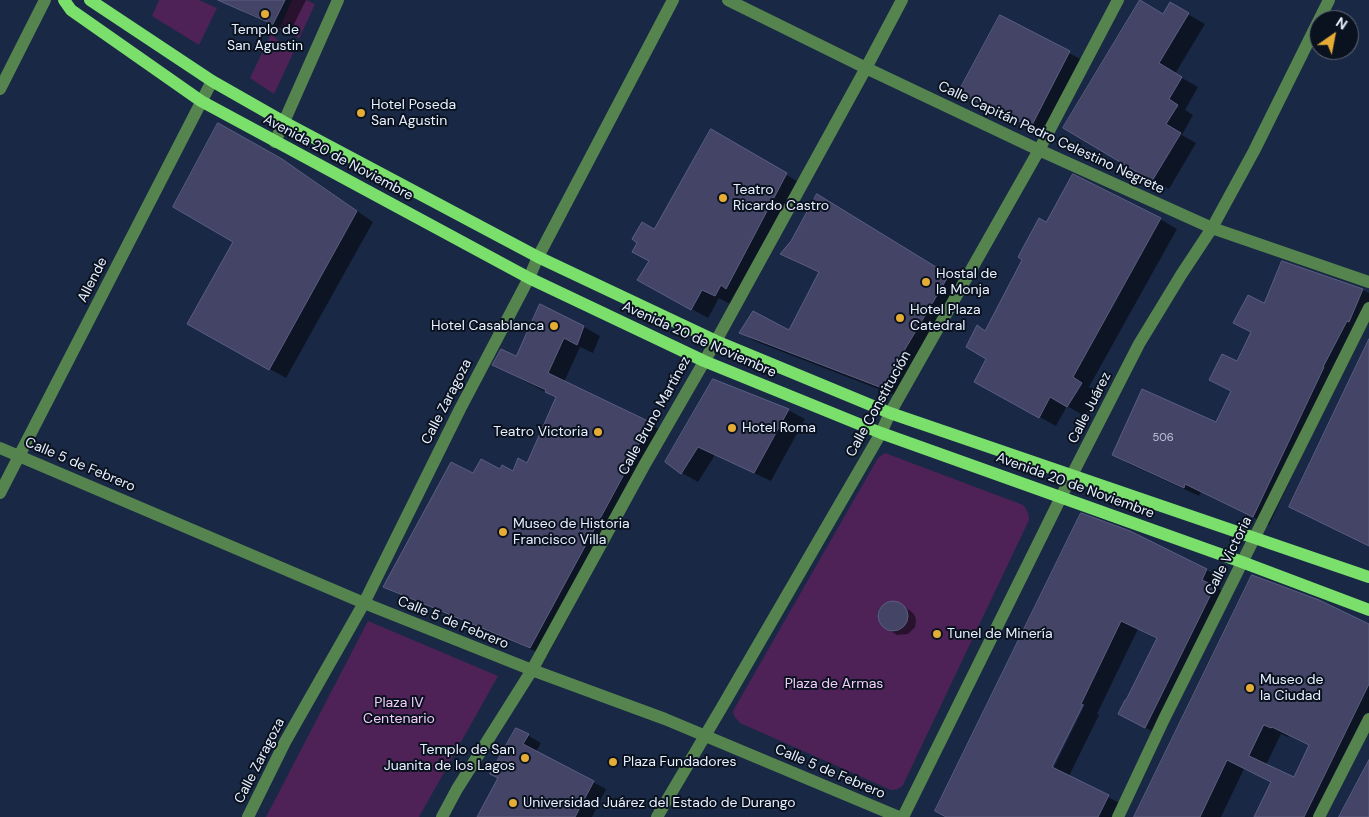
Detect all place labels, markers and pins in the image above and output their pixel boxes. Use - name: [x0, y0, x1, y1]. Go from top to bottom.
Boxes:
- marker: Templo de San Agustin: [259, 8, 271, 20]
- place label: Templo de San Agustin: [227, 22, 303, 54]
- place label: Hotel Poseda San Agustin: [371, 97, 456, 130]
- marker: Hotel Poseda San Agustin: [355, 107, 367, 119]
- place label: Teatro Ricardo Castro: [733, 182, 829, 214]
- marker: Teatro Ricardo Castro: [717, 192, 729, 204]
- place label: Hostal de la Monja: [936, 266, 997, 298]
- marker: Hostal de la Monja: [920, 276, 932, 288]
- place label: Hotel Plaza Catedral: [910, 302, 981, 334]
- marker: Hotel Plaza Catedral: [894, 312, 906, 324]
- place label: Hotel Casablanca: [431, 318, 544, 334]
- marker: Hotel Casablanca: [548, 320, 560, 332]
- place label: Hotel Roma: [742, 420, 816, 436]
- marker: Hotel Roma: [726, 422, 738, 434]
- place label: Teatro Victoria: [493, 424, 588, 440]
- marker: Teatro Victoria: [592, 426, 604, 438]
- place label: Museo de Historia Francisco Villa: [513, 516, 630, 548]
- marker: Museo de Historia Francisco Villa: [497, 526, 509, 538]
- place label: Tunel de Minería: [947, 626, 1053, 642]
- marker: Tunel de Minería: [931, 628, 943, 640]
- place label: Museo de la Ciudad: [1260, 672, 1324, 704]
- marker: Museo de la Ciudad: [1244, 682, 1256, 694]
- place label: Templo de San Juanita de los Lagos: [384, 742, 515, 774]
- marker: Templo de San Juanita de los Lagos: [519, 752, 531, 764]
- place label: Plaza Fundadores: [623, 754, 737, 770]
- marker: Plaza Fundadores: [607, 756, 619, 768]
- place label: Universidad Juárez del Estado de Durango: [523, 795, 796, 811]
- marker: Universidad Juárez del Estado de Durango: [507, 797, 519, 809]

